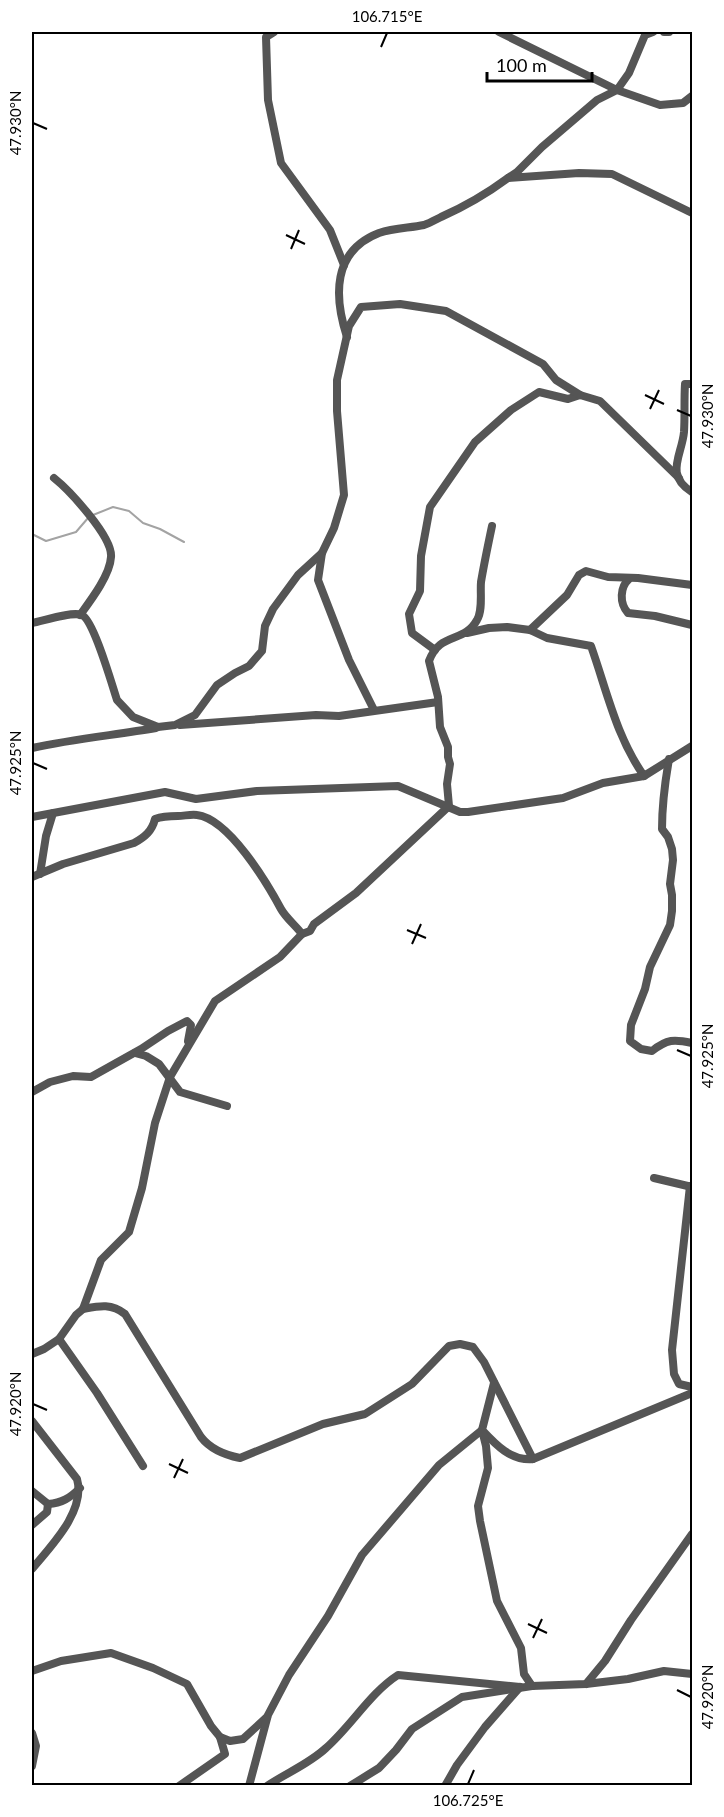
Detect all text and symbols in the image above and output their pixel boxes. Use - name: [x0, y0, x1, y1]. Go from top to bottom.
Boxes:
- text: 106.715°E: [352, 7, 422, 25]
- scale bar: [487, 45, 592, 83]
- text: 100 m: [496, 54, 547, 76]
- text: 47.930°N: [6, 91, 24, 155]
- text: 47.930°N: [698, 384, 716, 448]
- text: 47.925°N: [6, 731, 24, 795]
- text: 47.925°N: [698, 1024, 716, 1088]
- text: 47.920°N: [6, 1372, 24, 1436]
- text: 47.920°N: [698, 1665, 716, 1729]
- text: 106.725°E: [433, 1791, 503, 1809]

